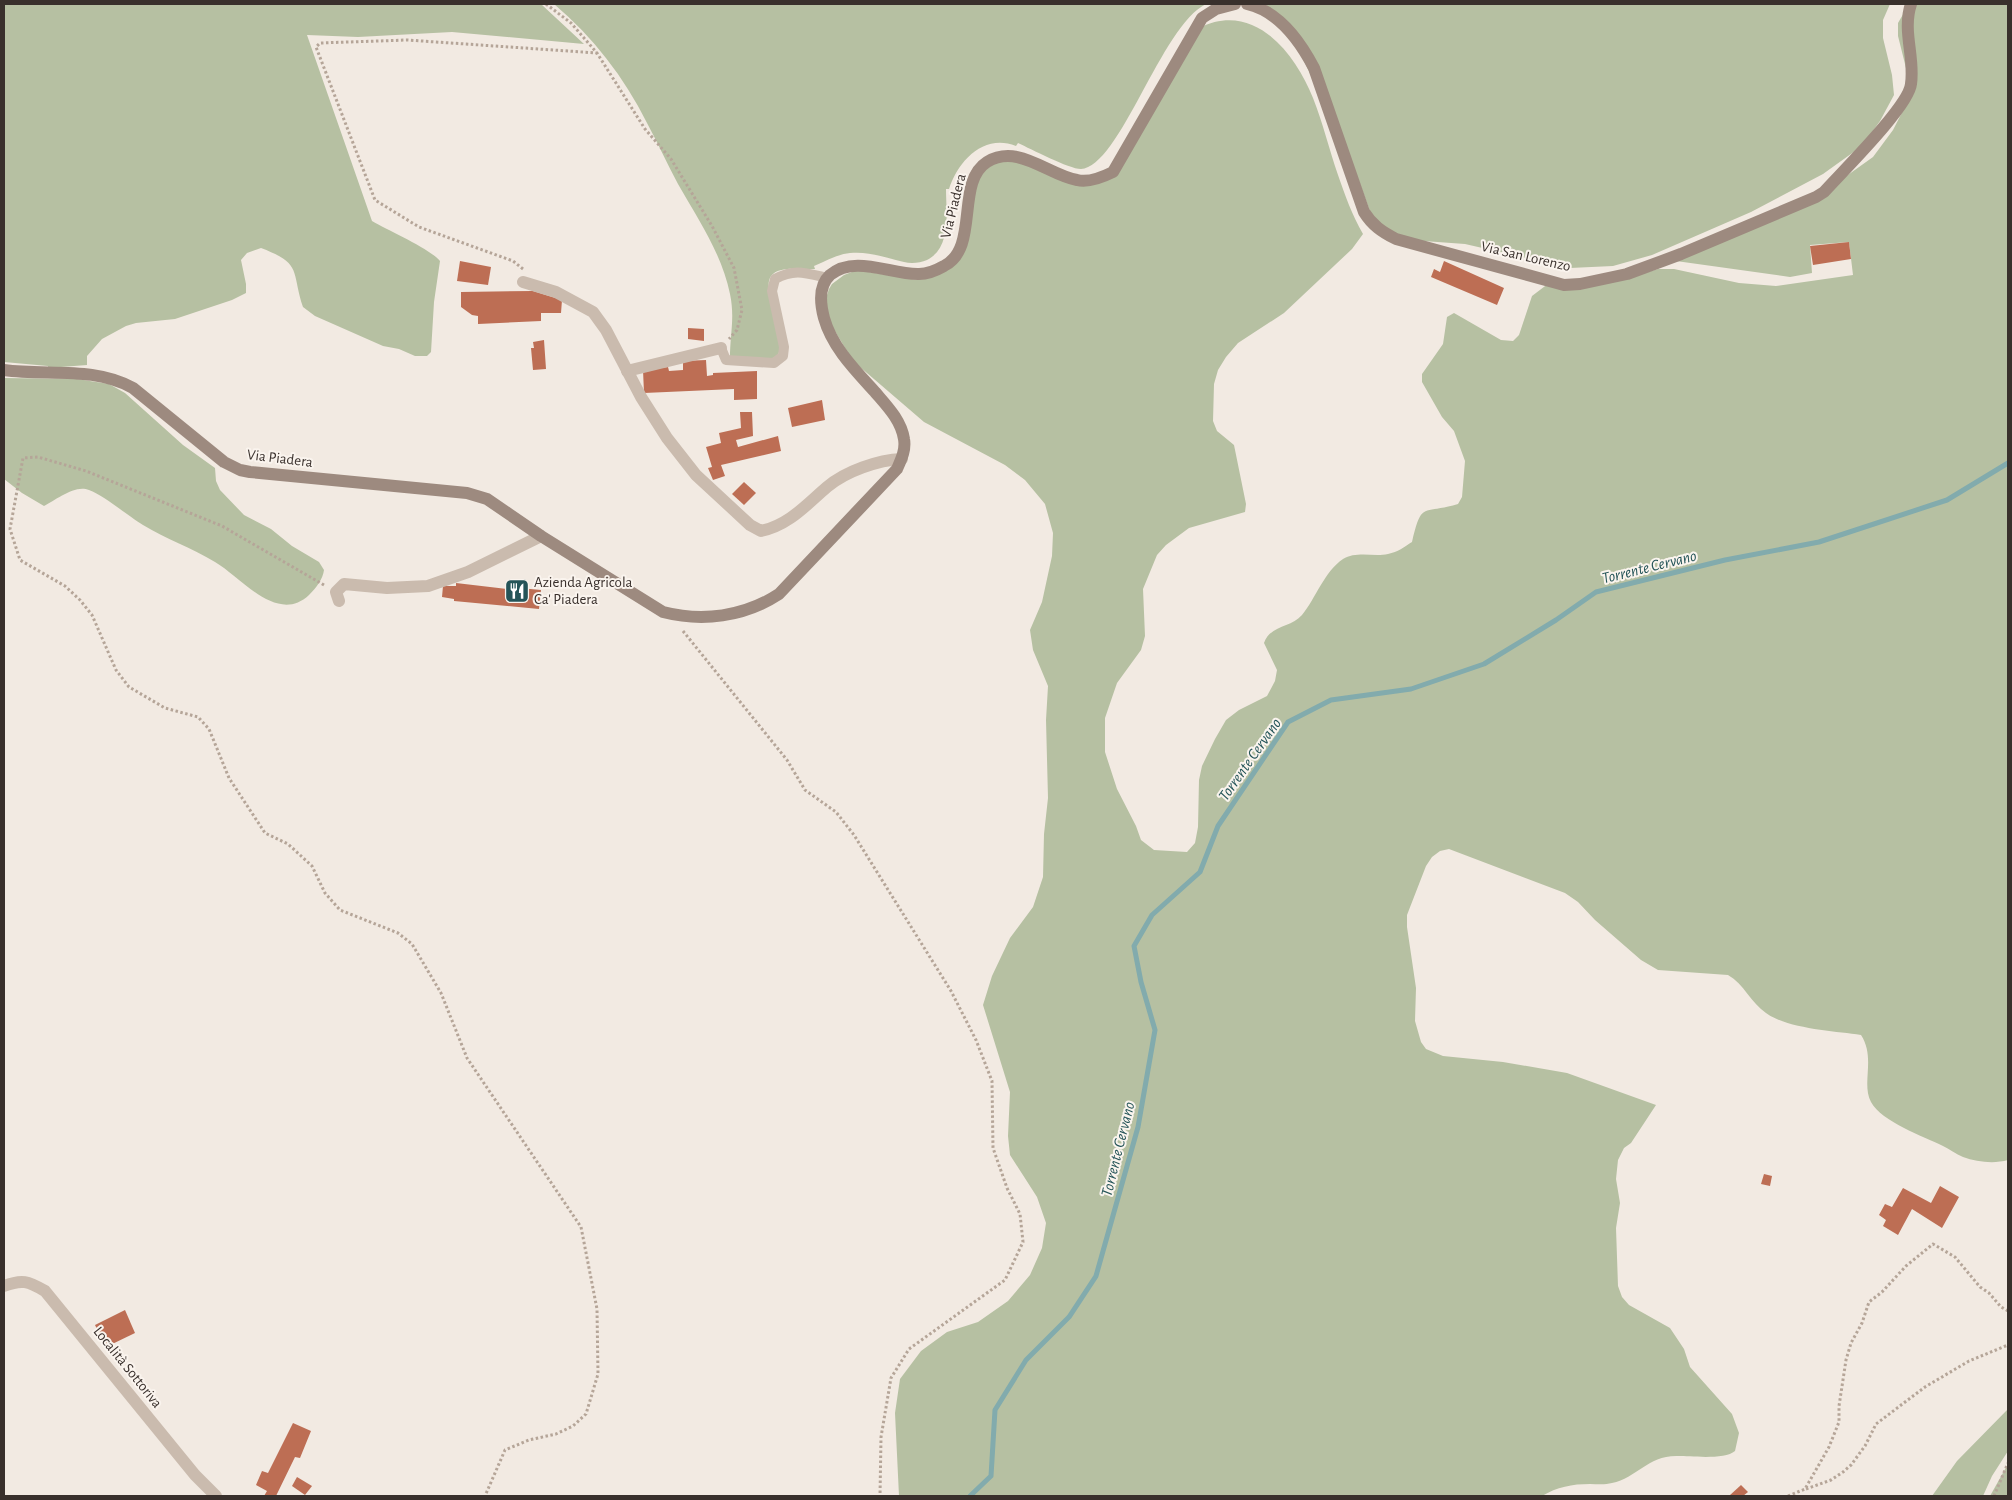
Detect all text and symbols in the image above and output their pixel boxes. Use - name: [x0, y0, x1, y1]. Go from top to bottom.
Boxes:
- street label: Via Piadera: [938, 172, 969, 240]
- street label: Via San Lorenzo: [1480, 239, 1572, 274]
- street label: Via Piadera: [246, 447, 314, 470]
- water label: Torrente Cervano: [1600, 547, 1699, 586]
- place label: Azienda Agricola Ca' Piadera: [534, 575, 633, 607]
- restaurant icon: Azienda Agricola Ca' Piadera: [504, 578, 530, 604]
- water label: Torrente Cervano: [1215, 715, 1284, 804]
- water label: Torrente Cervano: [1098, 1100, 1138, 1198]
- street label: Località Sottoriva: [90, 1324, 165, 1411]

